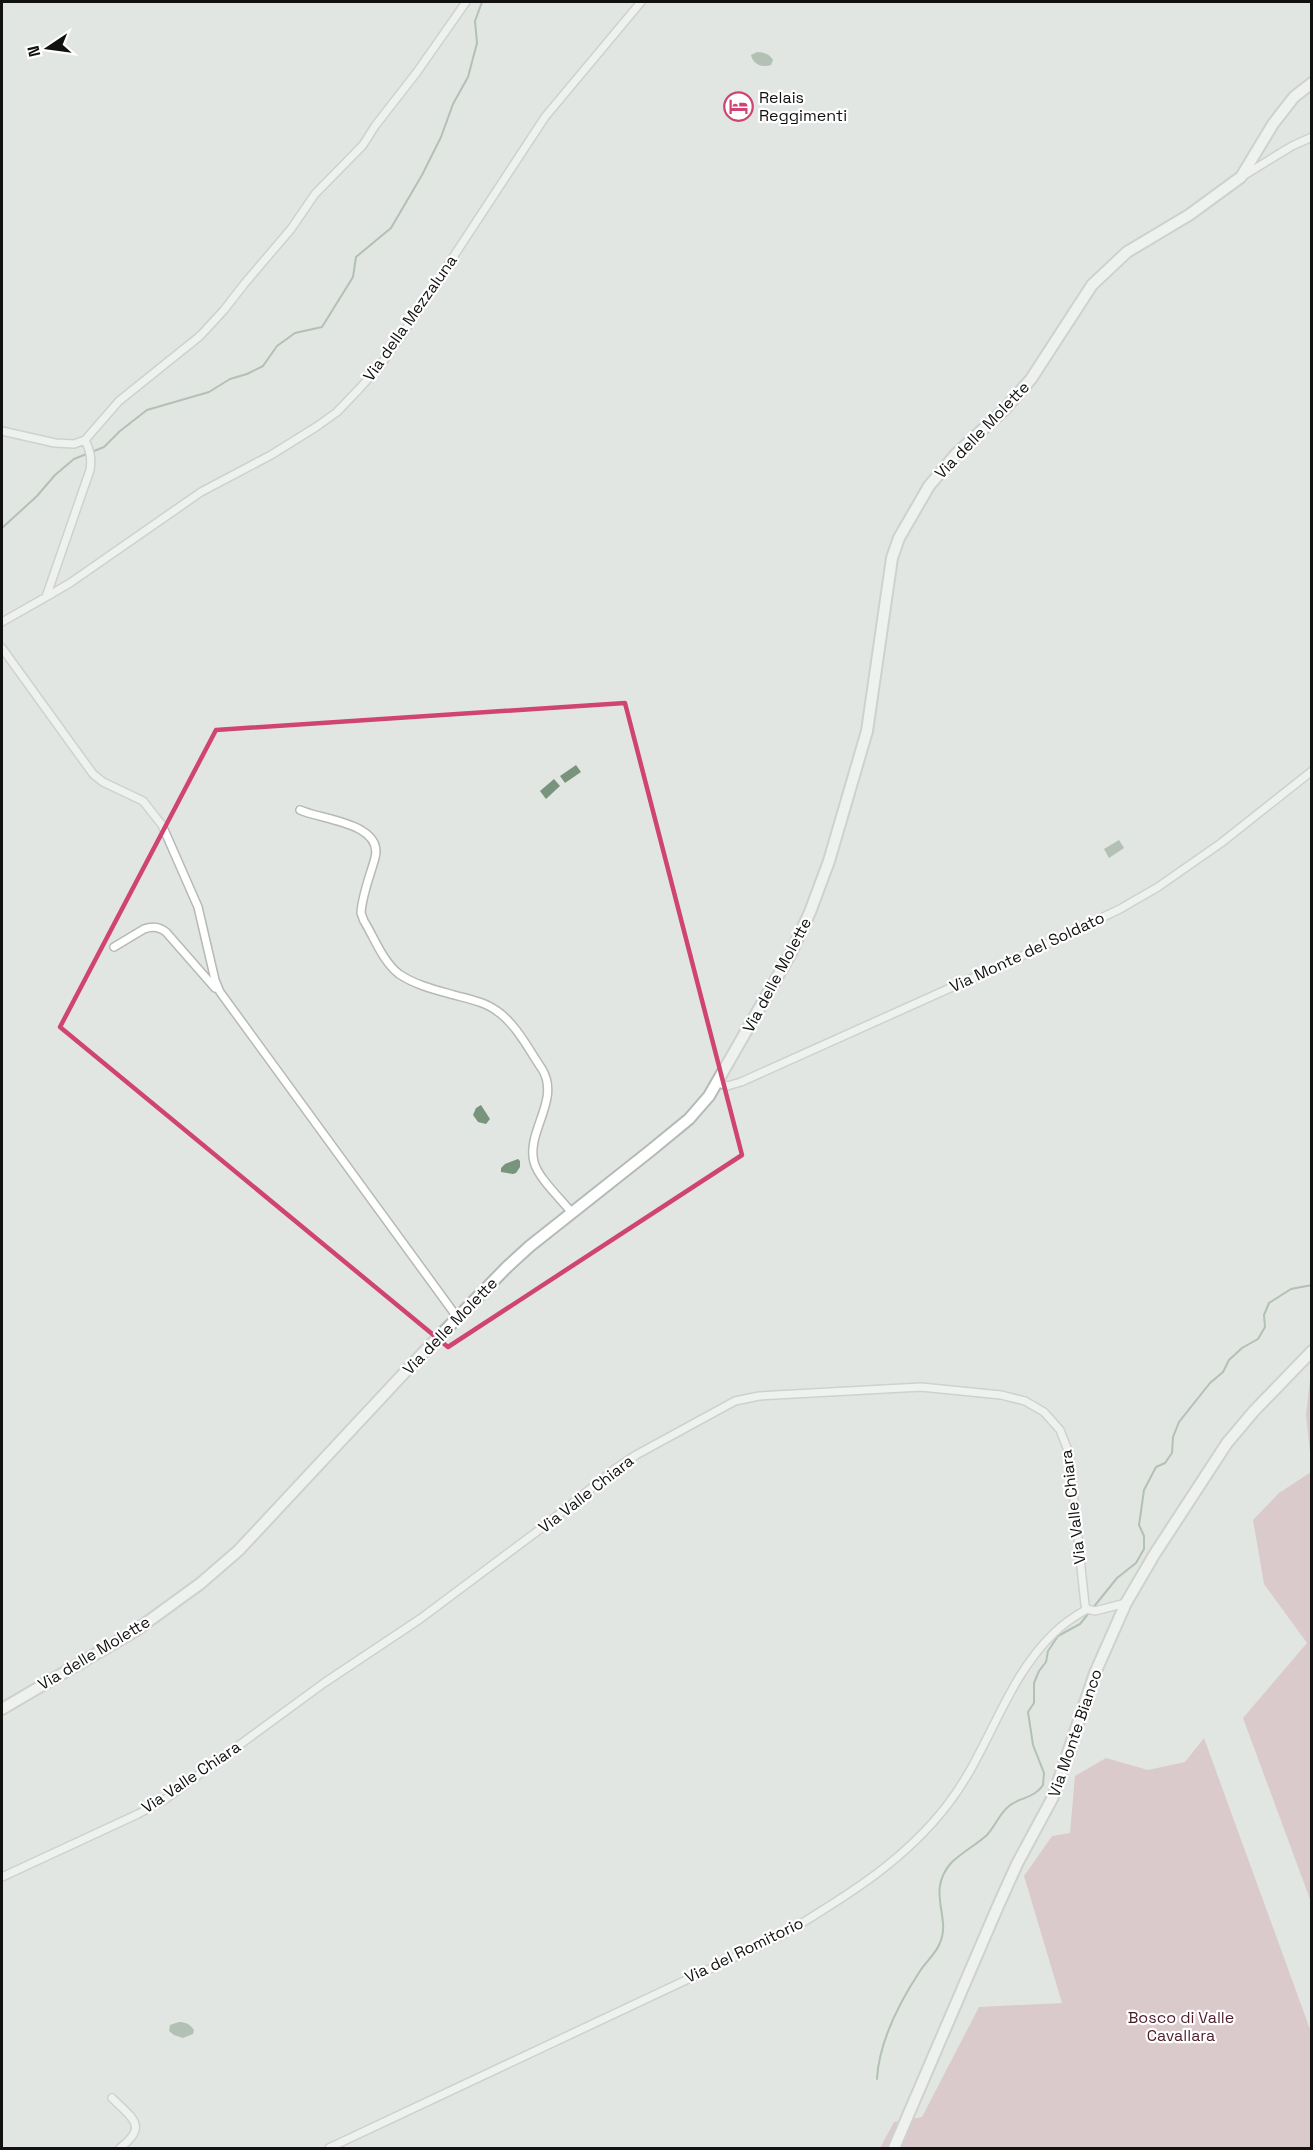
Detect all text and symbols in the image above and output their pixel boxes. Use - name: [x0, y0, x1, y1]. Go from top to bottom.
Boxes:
- north arrow: [18, 18, 78, 78]
- text: N: [22, 44, 45, 59]
- place label: Relais Reggimenti: [759, 87, 847, 126]
- hotel icon: Relais Reggimenti: [722, 90, 754, 122]
- street label: Via della Mezzaluna: [358, 251, 462, 385]
- street label: Via delle Molette: [930, 377, 1034, 483]
- street label: Via Monte del Soldato: [946, 907, 1108, 997]
- street label: Via delle Molette: [738, 914, 816, 1036]
- street label: Via delle Molette: [398, 1273, 502, 1379]
- street label: Via Valle Chiara: [1056, 1449, 1090, 1565]
- street label: Via Valle Chiara: [534, 1450, 638, 1538]
- street label: Via delle Molette: [34, 1611, 154, 1695]
- street label: Via Monte Bianco: [1043, 1666, 1107, 1800]
- street label: Via Valle Chiara: [137, 1736, 245, 1818]
- street label: Via del Romitorio: [681, 1912, 807, 1988]
- park label: Bosco di Valle Cavallara: [1128, 2007, 1234, 2046]

